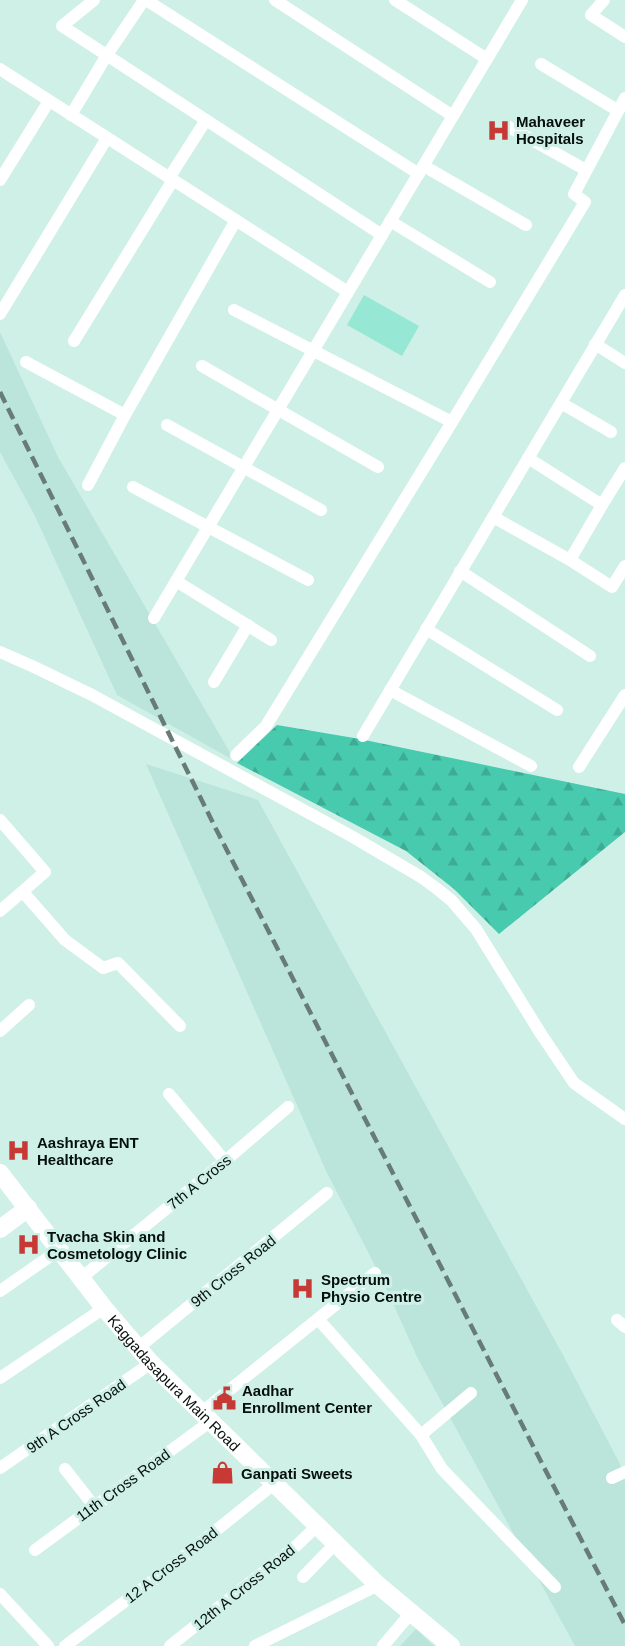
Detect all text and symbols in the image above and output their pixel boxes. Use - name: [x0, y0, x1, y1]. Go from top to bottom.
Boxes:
- place label: Mahaveer Hospitals: [516, 113, 585, 147]
- hospital icon: Mahaveer Hospitals: [485, 117, 511, 143]
- place label: Aashraya ENT Healthcare: [37, 1134, 139, 1168]
- hospital icon: Aashraya ENT Healthcare: [6, 1138, 32, 1164]
- street label: 7th A Cross: [164, 1151, 234, 1213]
- place label: Tvacha Skin and Cosmetology Clinic: [47, 1228, 187, 1262]
- hospital icon: Tvacha Skin and Cosmetology Clinic: [16, 1232, 42, 1258]
- street label: 9th Cross Road: [187, 1232, 279, 1310]
- place label: Spectrum Physio Centre: [321, 1271, 422, 1305]
- hospital icon: Spectrum Physio Centre: [290, 1275, 316, 1301]
- street label: Kaggadasapura Main Road: [105, 1311, 244, 1454]
- street label: 9th A Cross Road: [23, 1376, 129, 1456]
- place label: Aadhar Enrollment Center: [242, 1382, 372, 1416]
- public building icon: Aadhar Enrollment Center: [211, 1386, 237, 1412]
- street label: 11th Cross Road: [73, 1445, 173, 1525]
- shop icon: Ganpati Sweets: [210, 1460, 236, 1486]
- place label: Ganpati Sweets: [241, 1465, 353, 1482]
- street label: 12 A Cross Road: [121, 1524, 221, 1606]
- street label: 12th A Cross Road: [190, 1541, 298, 1633]

